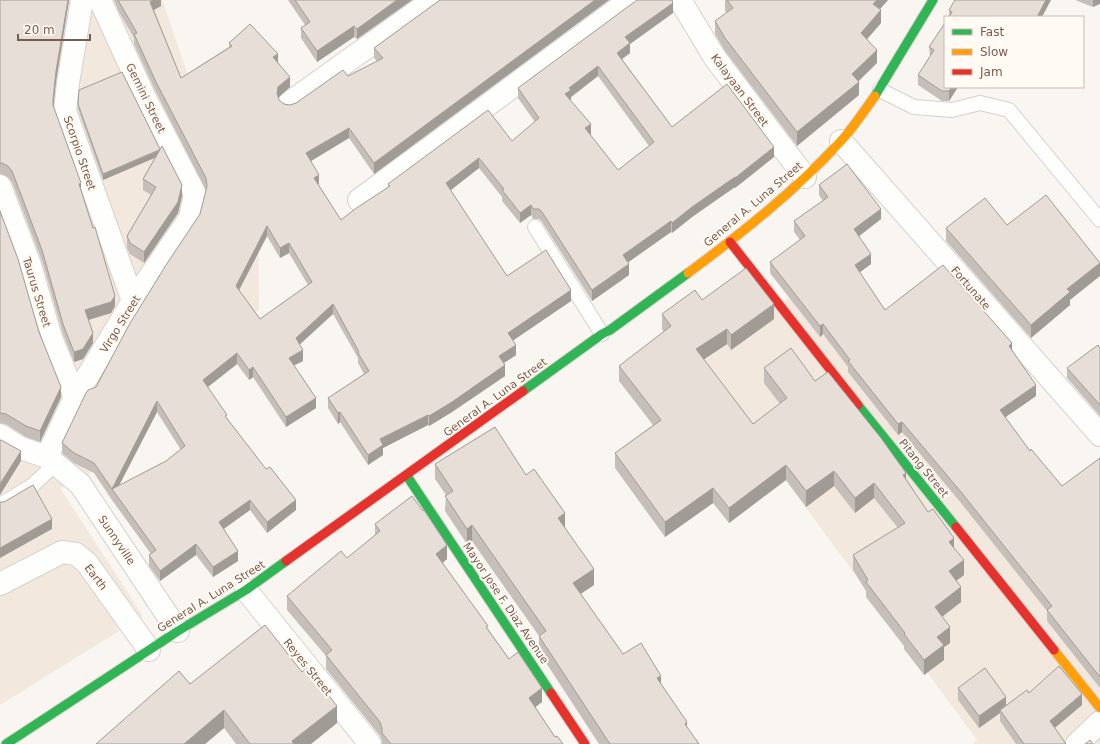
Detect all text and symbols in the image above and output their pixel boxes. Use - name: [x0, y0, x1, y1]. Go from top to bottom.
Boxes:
- scale bar: [18, 16, 90, 42]
- legend: [944, 16, 1084, 88]
- text: 20 m: [24, 23, 55, 37]
- text: Fast: [980, 25, 1004, 39]
- text: Slow: [980, 45, 1008, 59]
- street label: Kalayaan Street: [708, 51, 772, 130]
- street label: Gemini Street: [123, 61, 168, 136]
- text: Jam: [979, 65, 1003, 79]
- street label: Scorpio Street: [61, 114, 99, 193]
- street label: General A. Luna Street: [701, 159, 806, 249]
- street label: Taurus Street: [19, 254, 54, 329]
- street label: Fortunate: [948, 264, 993, 313]
- street label: Virgo Street: [98, 293, 144, 355]
- street label: General A. Luna Street: [441, 355, 550, 439]
- street label: Pitang Street: [896, 436, 952, 501]
- street label: Sunnyville: [95, 513, 138, 568]
- street label: Mayor Jose F. Diaz Avenue: [460, 540, 551, 667]
- street label: General A. Luna Street: [155, 558, 268, 635]
- street label: Earth: [82, 562, 110, 593]
- street label: Reyes Street: [281, 636, 335, 699]

